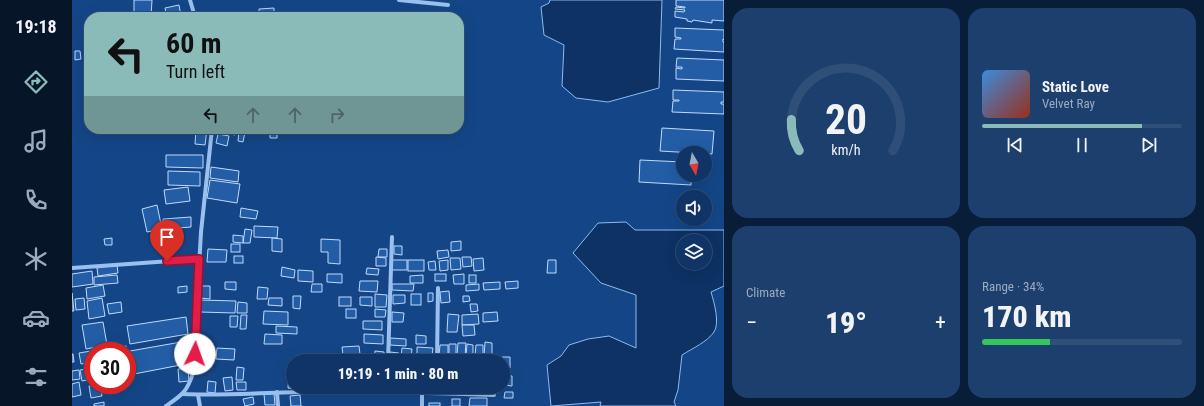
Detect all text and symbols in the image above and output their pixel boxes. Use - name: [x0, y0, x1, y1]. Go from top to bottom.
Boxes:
- text: 19:18: [15, 16, 57, 37]
- text: 60 m: [166, 27, 222, 60]
- icon: left: [100, 28, 152, 80]
- text: Turn left: [166, 61, 225, 82]
- icon: directions: [22, 68, 50, 96]
- text: Static Love: [1042, 78, 1109, 96]
- text: 20: [825, 95, 867, 144]
- text: Velvet Ray: [1042, 96, 1095, 111]
- icon: left: [200, 104, 222, 126]
- icon: ahead: [242, 104, 264, 126]
- icon: ahead: [284, 104, 306, 126]
- icon: right: [326, 104, 348, 126]
- icon: music: [22, 127, 50, 155]
- icon: previous: [1004, 134, 1026, 156]
- icon: pause: [1071, 134, 1093, 156]
- icon: next: [1138, 134, 1160, 156]
- text: km/h: [831, 142, 861, 158]
- north arrow: [676, 146, 712, 182]
- map controls: [676, 146, 712, 270]
- icon: phone: [22, 186, 50, 214]
- button: sound: [676, 190, 712, 226]
- pin: [150, 220, 184, 261]
- icon: arrive: [156, 226, 178, 248]
- button: layers: [676, 234, 712, 270]
- icon: climate: [22, 245, 50, 273]
- text: Range · 34%: [982, 279, 1044, 294]
- text: Climate: [746, 285, 785, 300]
- text: 170 km: [982, 299, 1071, 334]
- icon: car: [22, 304, 50, 332]
- text: 19°: [825, 305, 867, 340]
- text: −: [746, 310, 757, 335]
- text: +: [935, 310, 946, 335]
- position arrow: [174, 333, 216, 375]
- speed limit sign: 30: [84, 342, 136, 394]
- icon: filters: [22, 363, 50, 391]
- text: 19:19 · 1 min · 80 m: [338, 365, 458, 383]

